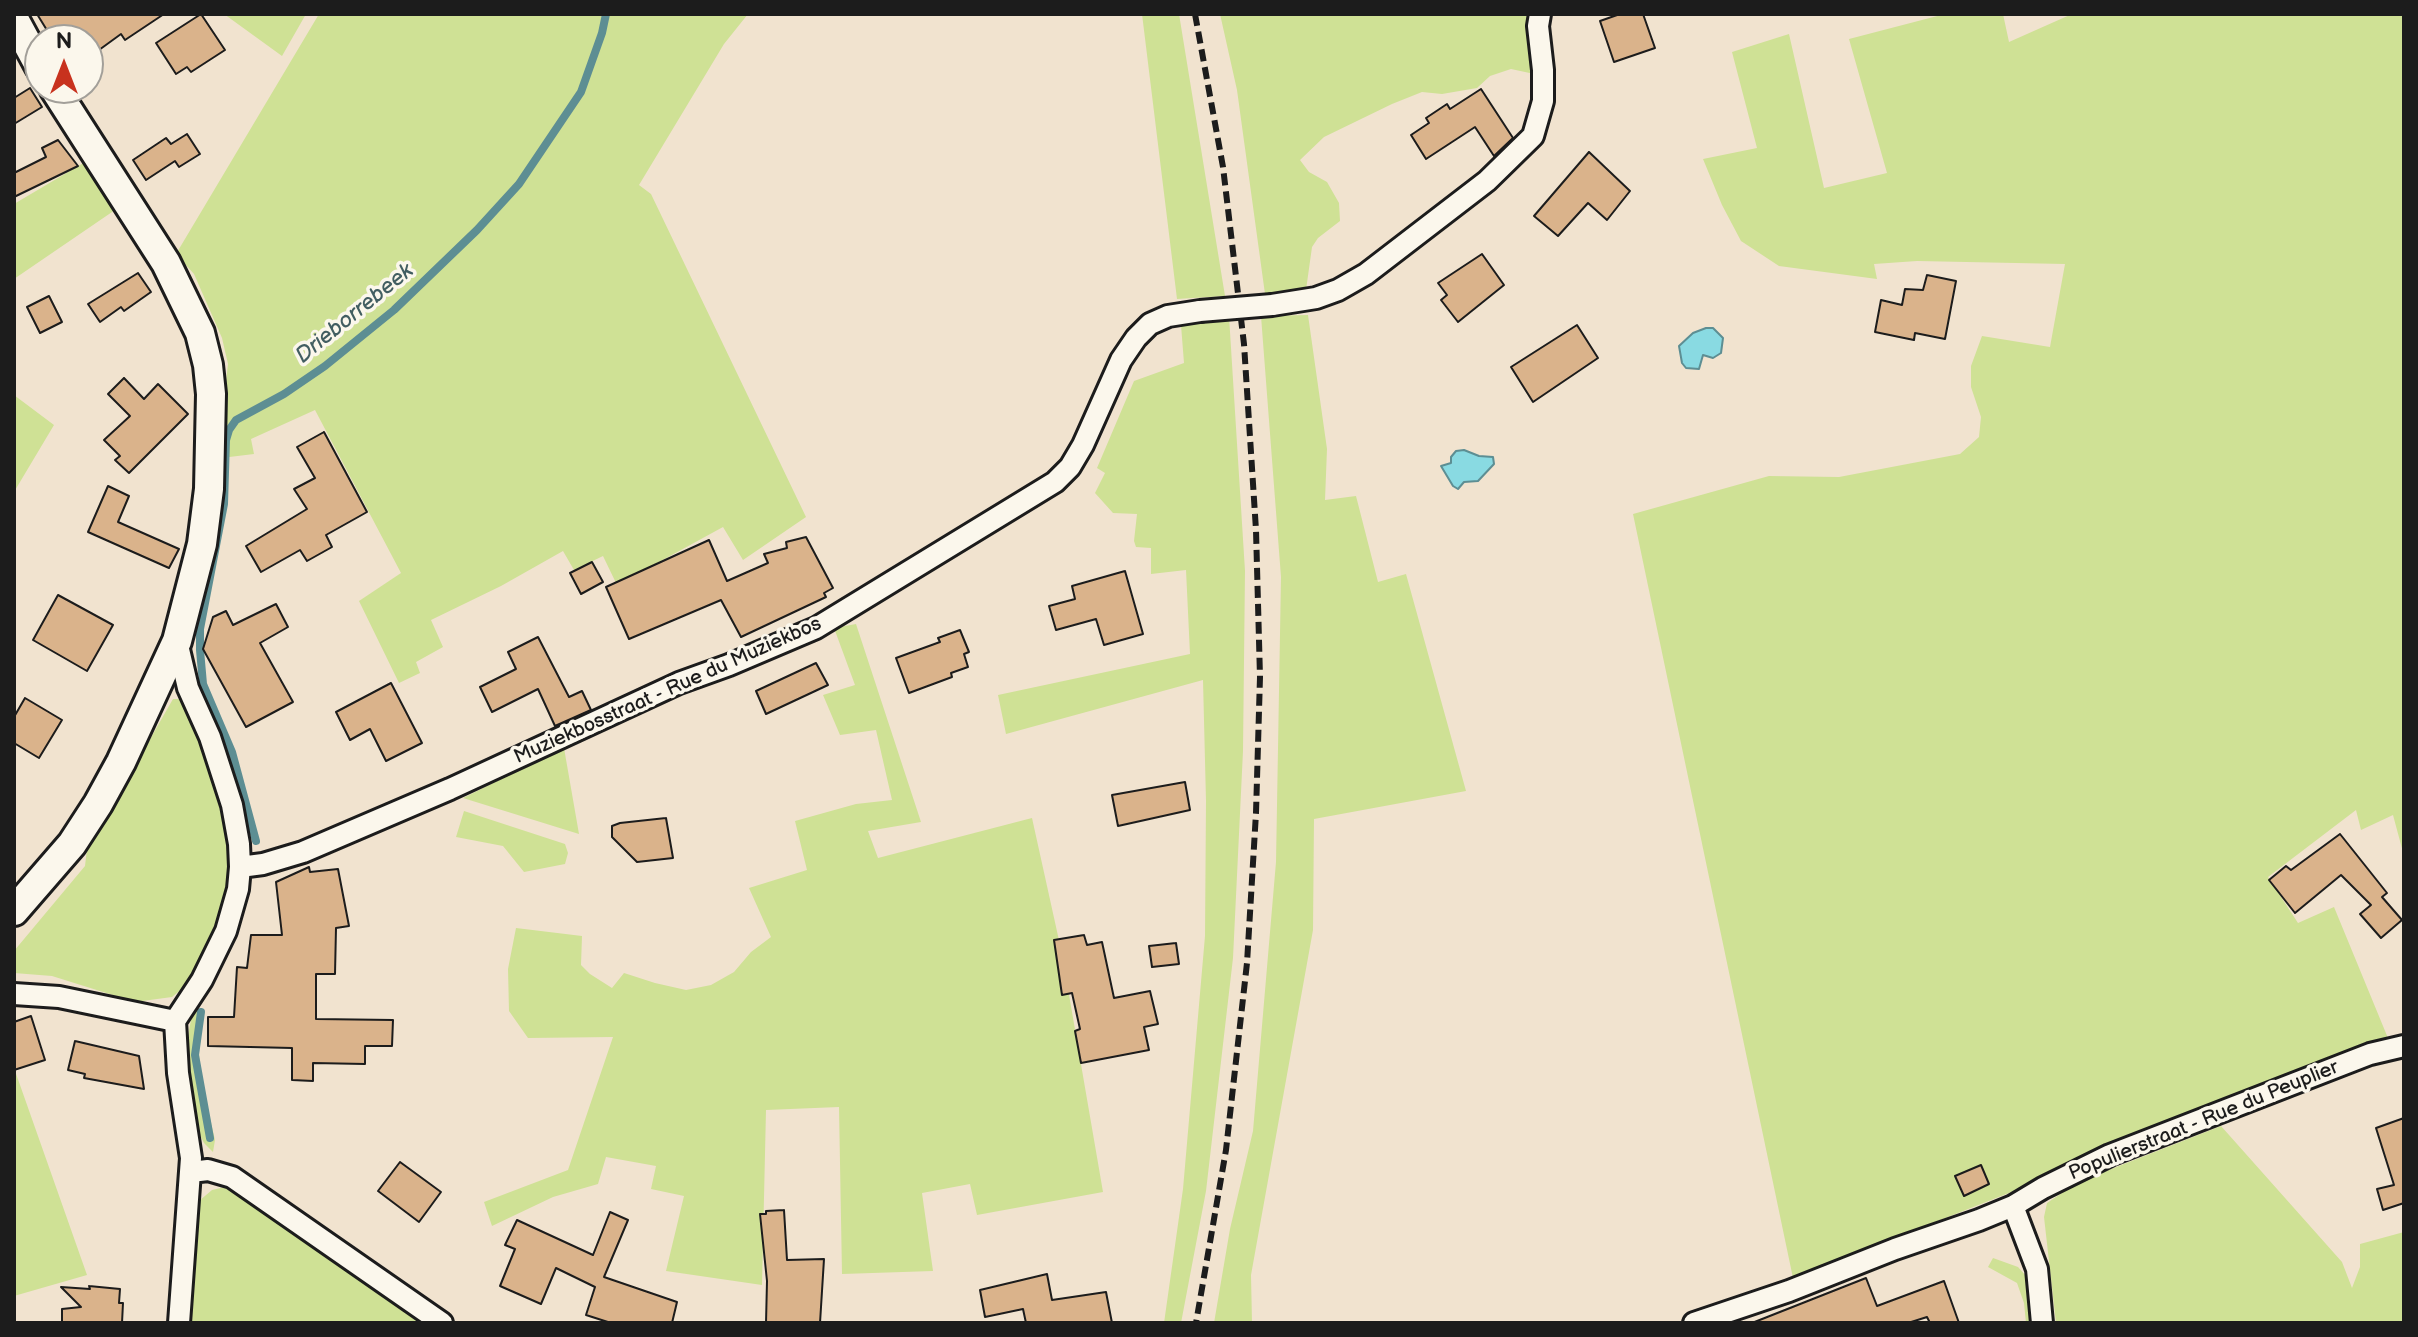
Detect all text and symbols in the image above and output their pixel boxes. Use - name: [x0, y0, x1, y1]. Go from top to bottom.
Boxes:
- north arrow: [24, 24, 104, 104]
- text: N: [56, 28, 72, 55]
- water label: Drieborrebeek: [291, 258, 419, 370]
- street label: Muziekbosstraat - Rue du Muziekbos: [511, 612, 825, 770]
- street label: Populierstraat - Rue du Peuplier: [2066, 1056, 2342, 1186]

